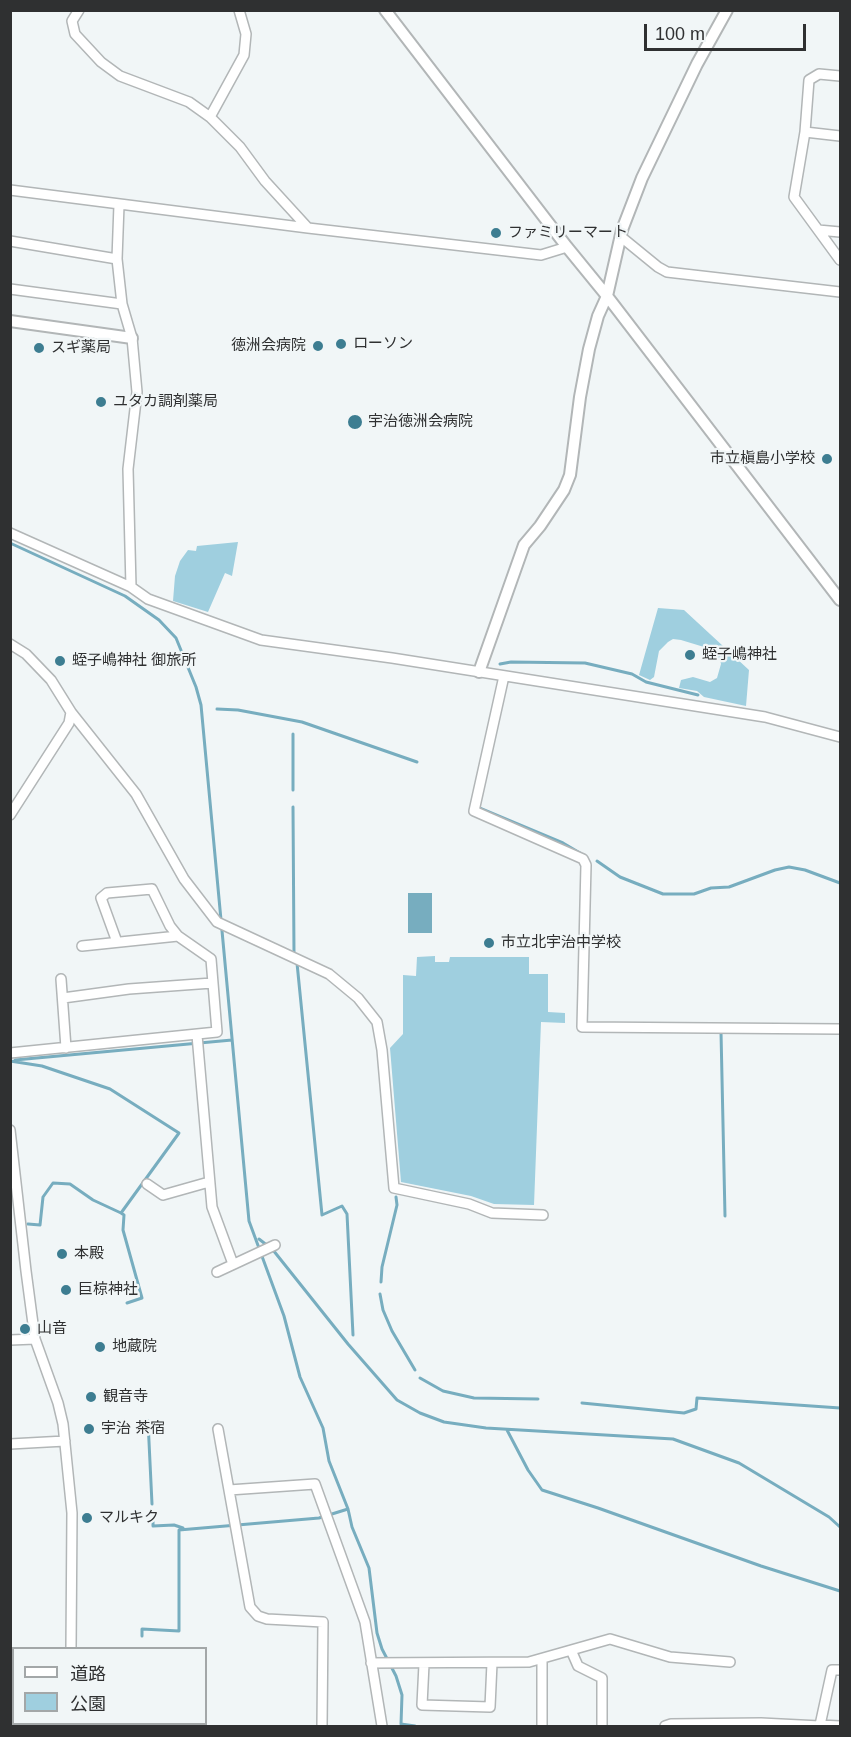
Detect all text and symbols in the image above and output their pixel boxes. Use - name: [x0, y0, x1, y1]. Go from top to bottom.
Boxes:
- scale bar: [647, 12, 809, 50]
- text: 100 m: [655, 24, 705, 44]
- place label: ファミリーマート: [508, 224, 628, 242]
- marker: ファミリーマート: [489, 226, 503, 240]
- place label: ローソン: [353, 335, 413, 353]
- place label: 徳洲会病院: [231, 337, 306, 355]
- marker: ローソン: [334, 337, 348, 351]
- place label: スギ薬局: [51, 339, 111, 357]
- marker: 徳洲会病院: [311, 339, 325, 353]
- marker: スギ薬局: [32, 341, 46, 355]
- place label: ユタカ調剤薬局: [113, 393, 218, 411]
- marker: ユタカ調剤薬局: [94, 395, 108, 409]
- marker: 宇治徳洲会病院: [346, 413, 364, 431]
- place label: 宇治徳洲会病院: [368, 413, 473, 431]
- place label: 市立槇島小学校: [710, 450, 815, 468]
- marker: 市立槇島小学校: [820, 452, 834, 466]
- place label: 蛭子嶋神社: [702, 646, 777, 664]
- marker: 蛭子嶋神社: [683, 648, 697, 662]
- place label: 蛭子嶋神社 御旅所: [72, 652, 196, 670]
- marker: 蛭子嶋神社 御旅所: [53, 654, 67, 668]
- place label: 市立北宇治中学校: [501, 934, 621, 952]
- marker: 市立北宇治中学校: [482, 936, 496, 950]
- place label: 本殿: [74, 1245, 104, 1263]
- marker: 本殿: [55, 1247, 69, 1261]
- place label: 巨椋神社: [78, 1281, 138, 1299]
- marker: 巨椋神社: [59, 1283, 73, 1297]
- place label: 山音: [37, 1320, 67, 1338]
- marker: 山音: [18, 1322, 32, 1336]
- place label: 地蔵院: [112, 1338, 157, 1356]
- marker: 地蔵院: [93, 1340, 107, 1354]
- place label: 観音寺: [103, 1388, 148, 1406]
- marker: 観音寺: [84, 1390, 98, 1404]
- place label: 宇治 茶宿: [101, 1420, 165, 1438]
- marker: 宇治 茶宿: [82, 1422, 96, 1436]
- place label: マルキク: [99, 1509, 159, 1527]
- marker: マルキク: [80, 1511, 94, 1525]
- legend: [12, 1647, 207, 1725]
- text: 道路: [70, 1664, 106, 1684]
- text: 公園: [70, 1694, 106, 1714]

